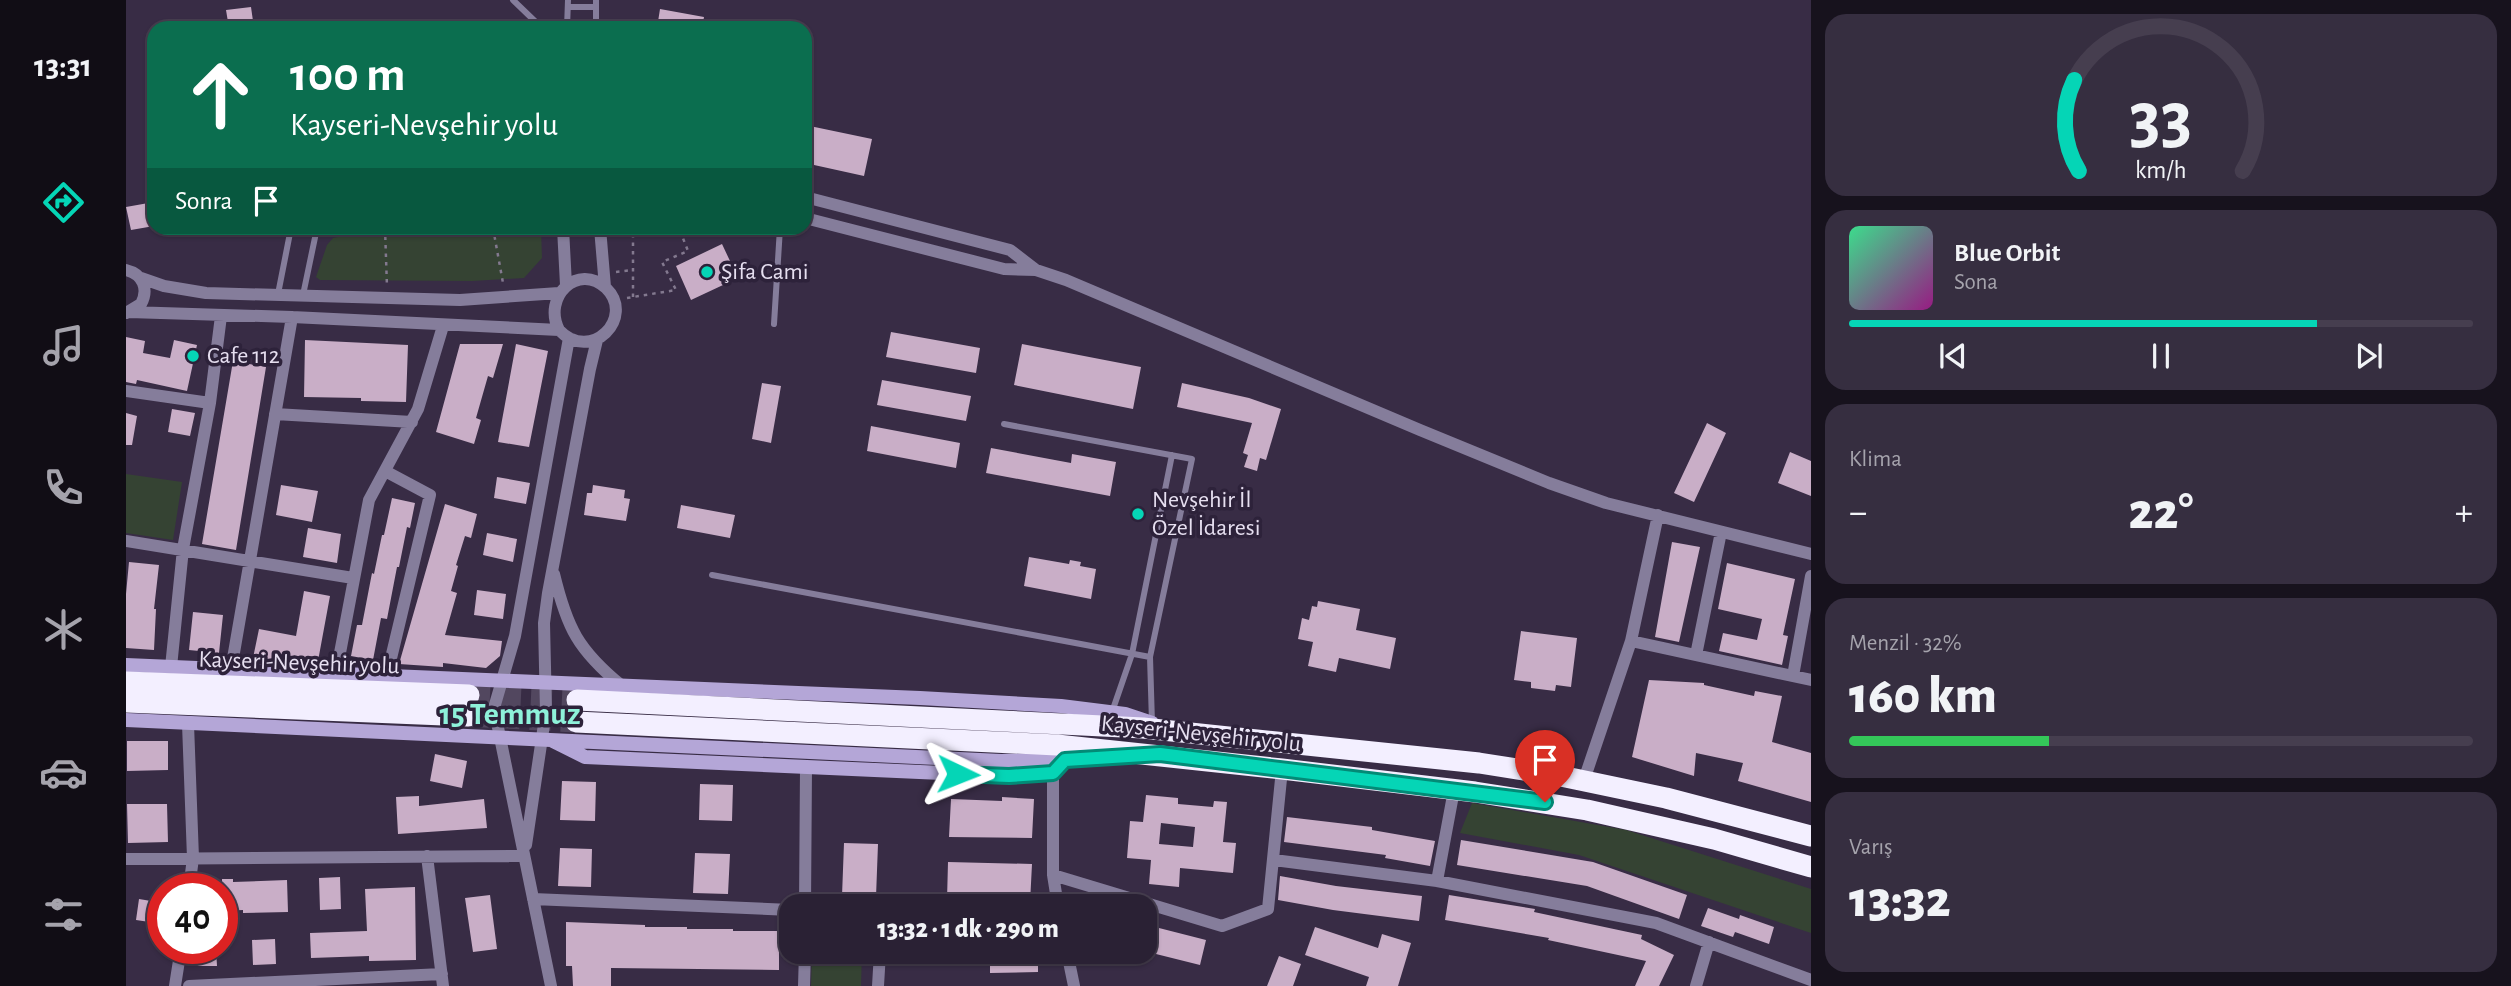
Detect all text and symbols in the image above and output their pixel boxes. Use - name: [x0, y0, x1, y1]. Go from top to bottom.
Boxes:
- icon: ahead: [175, 49, 266, 140]
- text: 13:31: [34, 50, 92, 82]
- text: 100 m: [290, 51, 406, 100]
- text: 33: [2130, 83, 2192, 156]
- text: Kayseri-Nevşehir yolu: [290, 109, 558, 141]
- text: km/h: [2135, 158, 2187, 183]
- icon: directions: [39, 178, 88, 227]
- icon: arrive: [247, 182, 285, 220]
- text: Sonra: [175, 188, 233, 214]
- text: Blue Orbit: [1954, 240, 2060, 266]
- place label: Şifa Cami: [721, 260, 809, 284]
- marker: Şifa Cami: [699, 264, 715, 280]
- text: Sona: [1954, 271, 1998, 294]
- icon: music: [39, 321, 88, 370]
- icon: previous: [1934, 337, 1972, 375]
- icon: pause: [2142, 337, 2180, 375]
- icon: next: [2350, 337, 2388, 375]
- place label: Cafe 112: [207, 344, 280, 368]
- marker: Cafe 112: [185, 348, 201, 364]
- text: Klima: [1849, 448, 1902, 471]
- icon: phone: [39, 463, 88, 512]
- text: 22°: [2128, 486, 2194, 538]
- place label: Nevşehir İl Özel İdaresi: [1152, 487, 1260, 540]
- text: −: [1849, 494, 1867, 532]
- text: +: [2455, 494, 2473, 532]
- marker: Nevşehir İl Özel İdaresi: [1130, 506, 1146, 522]
- icon: climate: [39, 605, 88, 654]
- text: Menzil · 32%: [1849, 632, 1962, 655]
- street label: Kayseri-Nevşehir yolu: [198, 647, 400, 679]
- text: 160 km: [1849, 670, 1997, 722]
- district label: 15 Temmuz: [439, 698, 581, 730]
- street label: Kayseri-Nevşehir yolu: [1100, 712, 1302, 756]
- pin: [1515, 730, 1575, 802]
- position arrow: [921, 737, 995, 811]
- icon: arrive: [1526, 741, 1564, 779]
- icon: car: [39, 748, 88, 797]
- text: Varış: [1849, 836, 1893, 859]
- speed limit sign: 40: [147, 873, 238, 964]
- text: 13:32: [1849, 874, 1951, 926]
- icon: filters: [39, 890, 88, 939]
- text: 13:32 · 1 dk · 290 m: [877, 916, 1059, 942]

